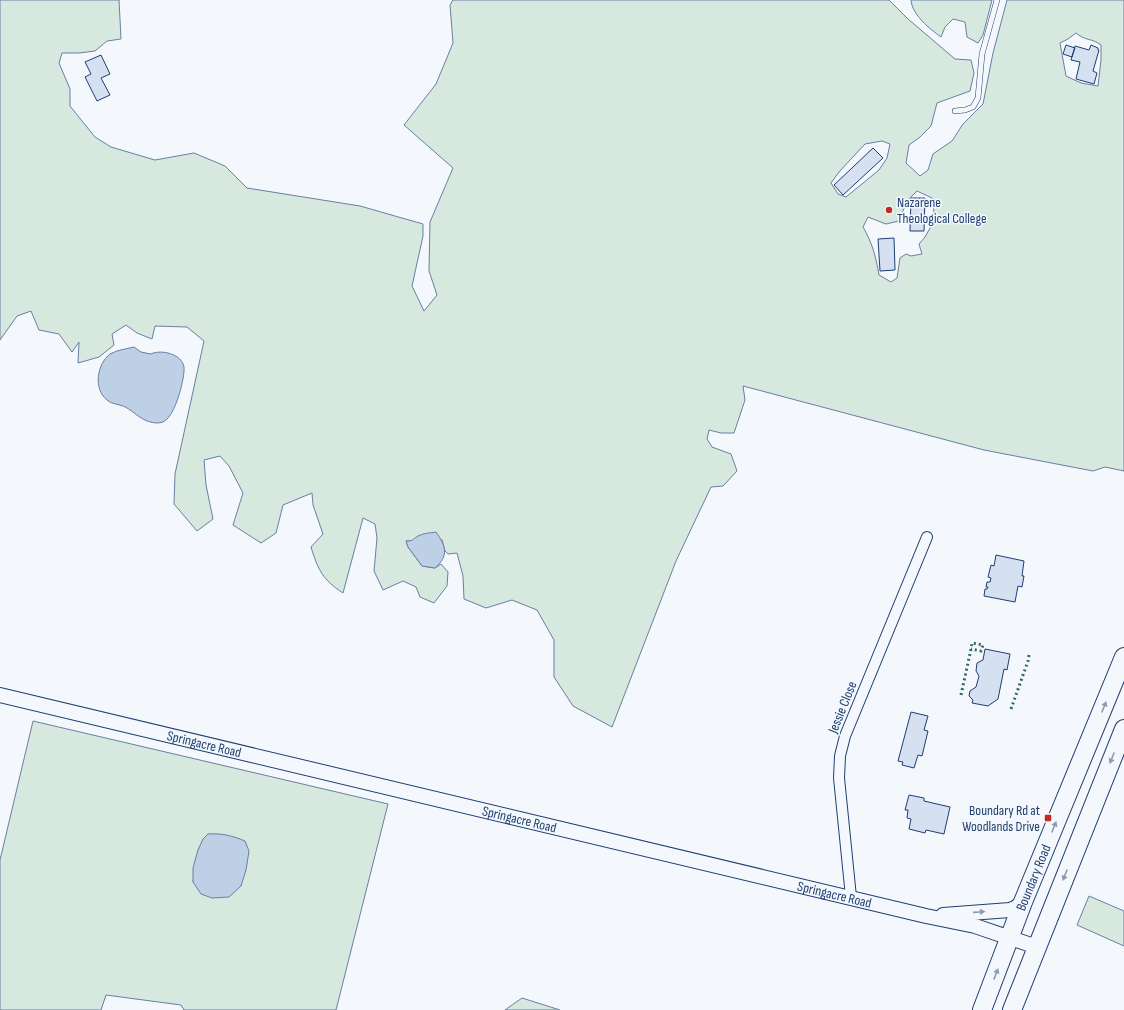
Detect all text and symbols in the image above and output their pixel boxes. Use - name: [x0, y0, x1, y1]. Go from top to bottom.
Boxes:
- place label: Nazarene Theological College: [897, 194, 987, 227]
- marker: Nazarene Theological College: [884, 205, 894, 215]
- street label: Jessie Close: [824, 679, 861, 737]
- one-way arrow: [1101, 700, 1107, 712]
- street label: Springacre Road: [165, 727, 243, 761]
- one-way arrow: [1109, 752, 1115, 764]
- street label: Springacre Road: [480, 802, 558, 837]
- place label: Boundary Rd at Woodlands Drive: [962, 802, 1040, 835]
- marker: Boundary Rd at Woodlands Drive: [1043, 813, 1053, 823]
- one-way arrow: [1052, 820, 1058, 832]
- street label: Boundary Road: [1012, 842, 1055, 913]
- one-way arrow: [1062, 869, 1068, 881]
- street label: Springacre Road: [796, 878, 873, 912]
- one-way arrow: [973, 909, 985, 916]
- one-way arrow: [993, 967, 999, 979]

